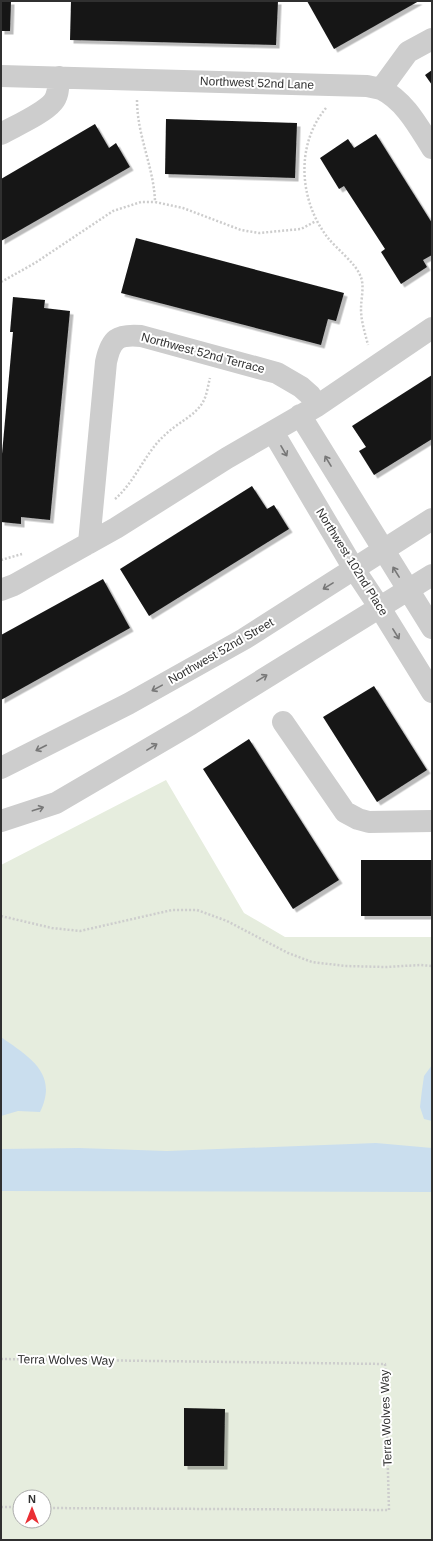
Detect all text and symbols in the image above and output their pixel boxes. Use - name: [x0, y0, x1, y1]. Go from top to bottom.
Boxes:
- street label: Northwest 52nd Lane: [200, 74, 315, 92]
- street label: Northwest 52nd Terrace: [140, 330, 267, 376]
- one-way arrow: [280, 445, 288, 457]
- one-way arrow: [324, 456, 332, 467]
- street label: Northwest 102nd Place: [313, 506, 391, 619]
- one-way arrow: [391, 566, 399, 578]
- one-way arrow: [322, 582, 334, 590]
- street label: Northwest 52nd Street: [166, 615, 277, 687]
- one-way arrow: [393, 628, 401, 640]
- one-way arrow: [256, 674, 268, 682]
- one-way arrow: [151, 685, 163, 693]
- one-way arrow: [146, 742, 158, 750]
- one-way arrow: [36, 745, 48, 752]
- one-way arrow: [31, 805, 44, 812]
- street label: Terra Wolves Way: [18, 1352, 114, 1368]
- street label: Terra Wolves Way: [377, 1369, 395, 1467]
- north arrow: [12, 1489, 52, 1529]
- text: N: [28, 1493, 36, 1505]

